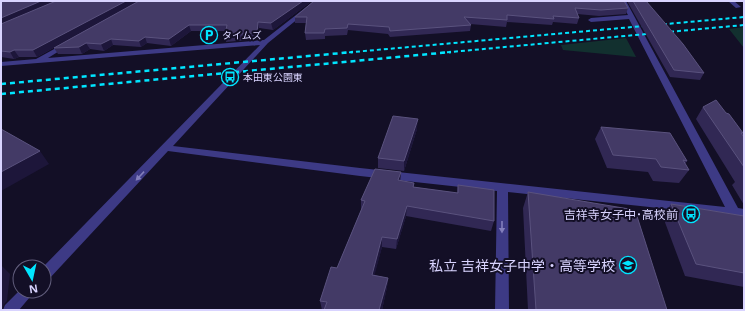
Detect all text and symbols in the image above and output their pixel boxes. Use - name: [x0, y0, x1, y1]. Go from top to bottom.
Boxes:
- parking icon: タイムズ: [199, 25, 219, 45]
- place label: タイムズ: [222, 28, 262, 42]
- bus stop icon: 本田東公園東: [220, 67, 240, 87]
- place label: 本田東公園東: [243, 70, 303, 84]
- one-way arrow: [135, 171, 144, 181]
- bus stop icon: 吉祥寺女子中･高校前: [681, 204, 701, 224]
- place label: 吉祥寺女子中･高校前: [564, 206, 678, 223]
- one-way arrow: [499, 221, 505, 234]
- school or university icon: 私立 吉祥女子中学・高等学校: [618, 255, 638, 275]
- place label: 私立 吉祥女子中学・高等学校: [429, 256, 615, 275]
- north arrow: [12, 259, 52, 299]
- text: N: [28, 281, 39, 297]

